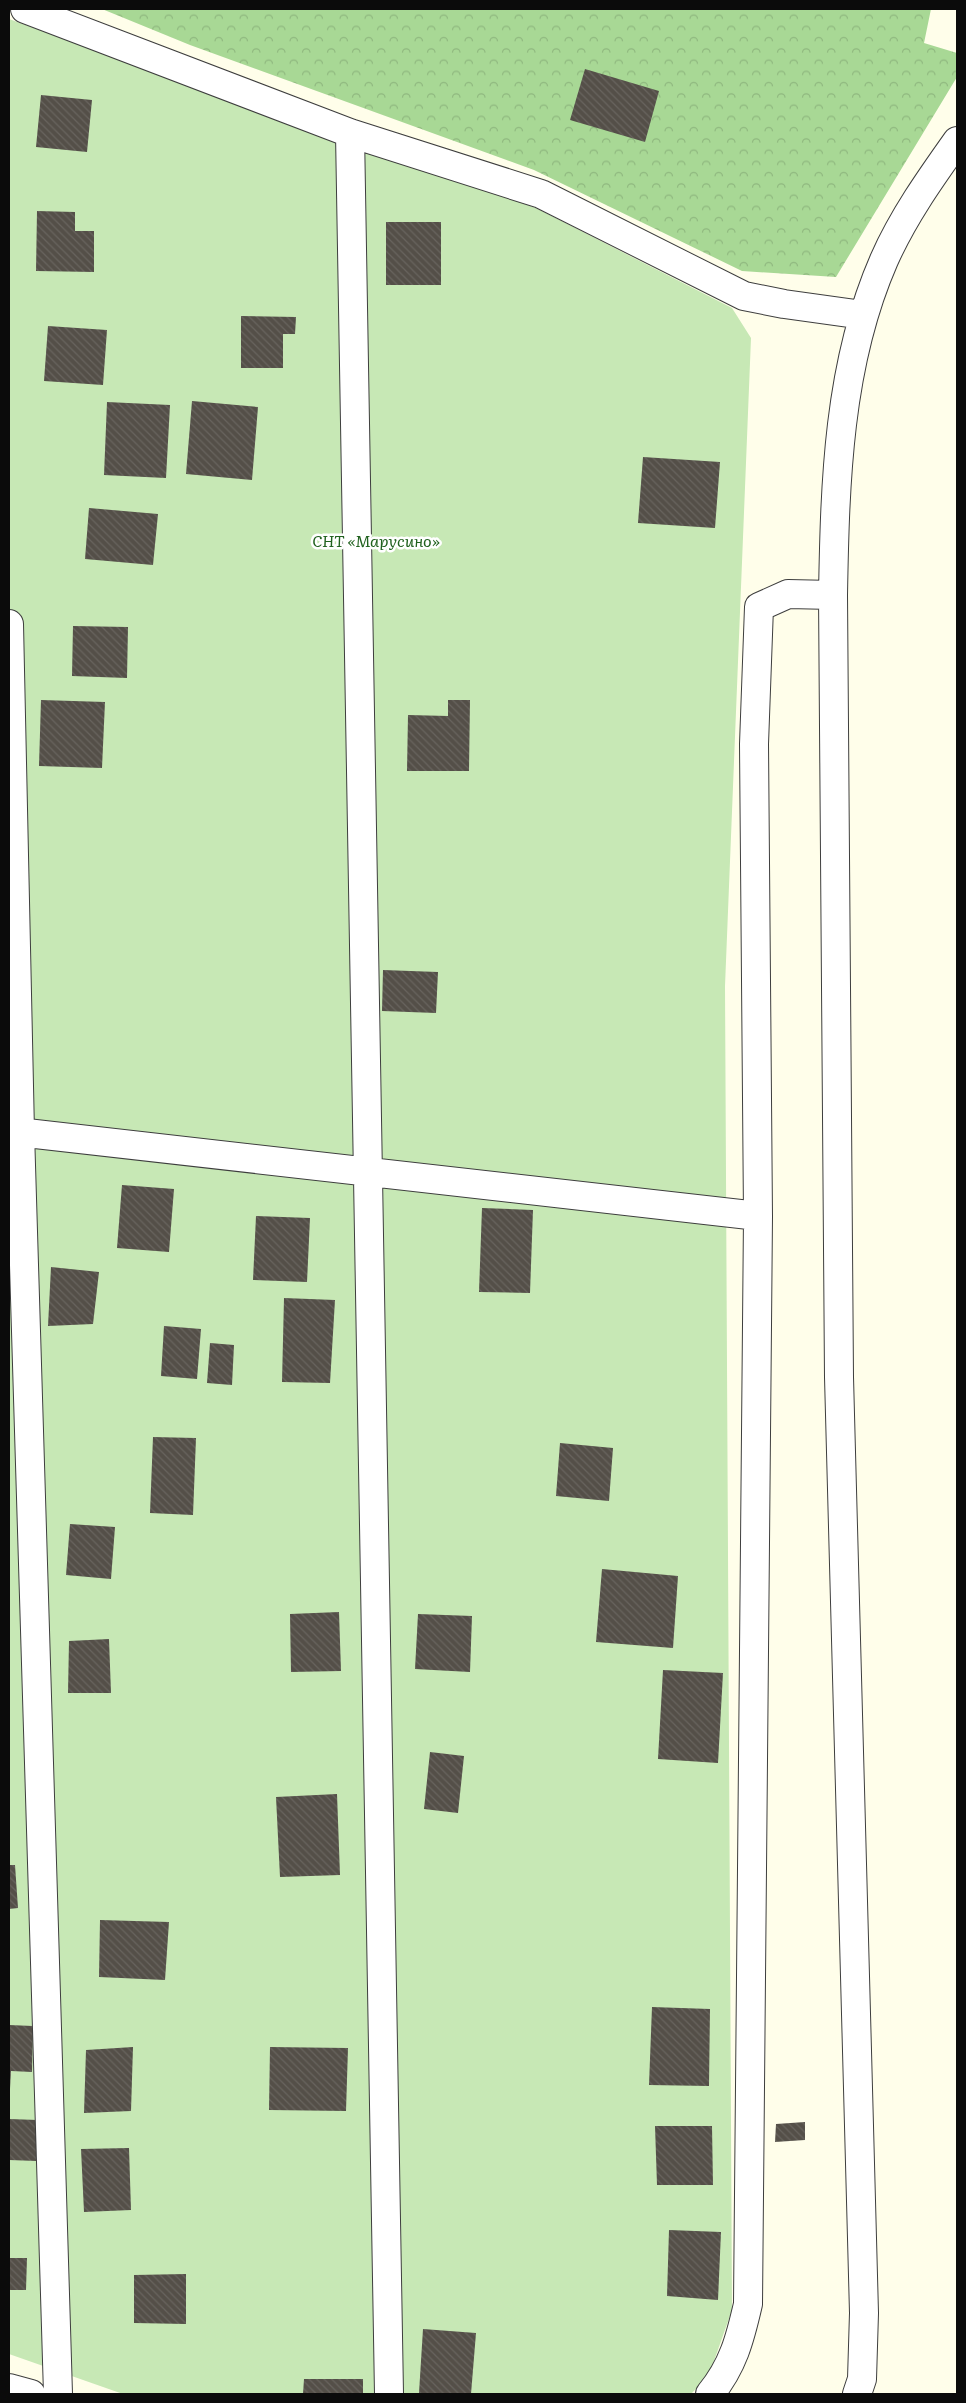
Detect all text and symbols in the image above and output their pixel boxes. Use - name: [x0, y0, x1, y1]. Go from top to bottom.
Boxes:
- park label: СНТ «Марусино»: [312, 528, 440, 552]

